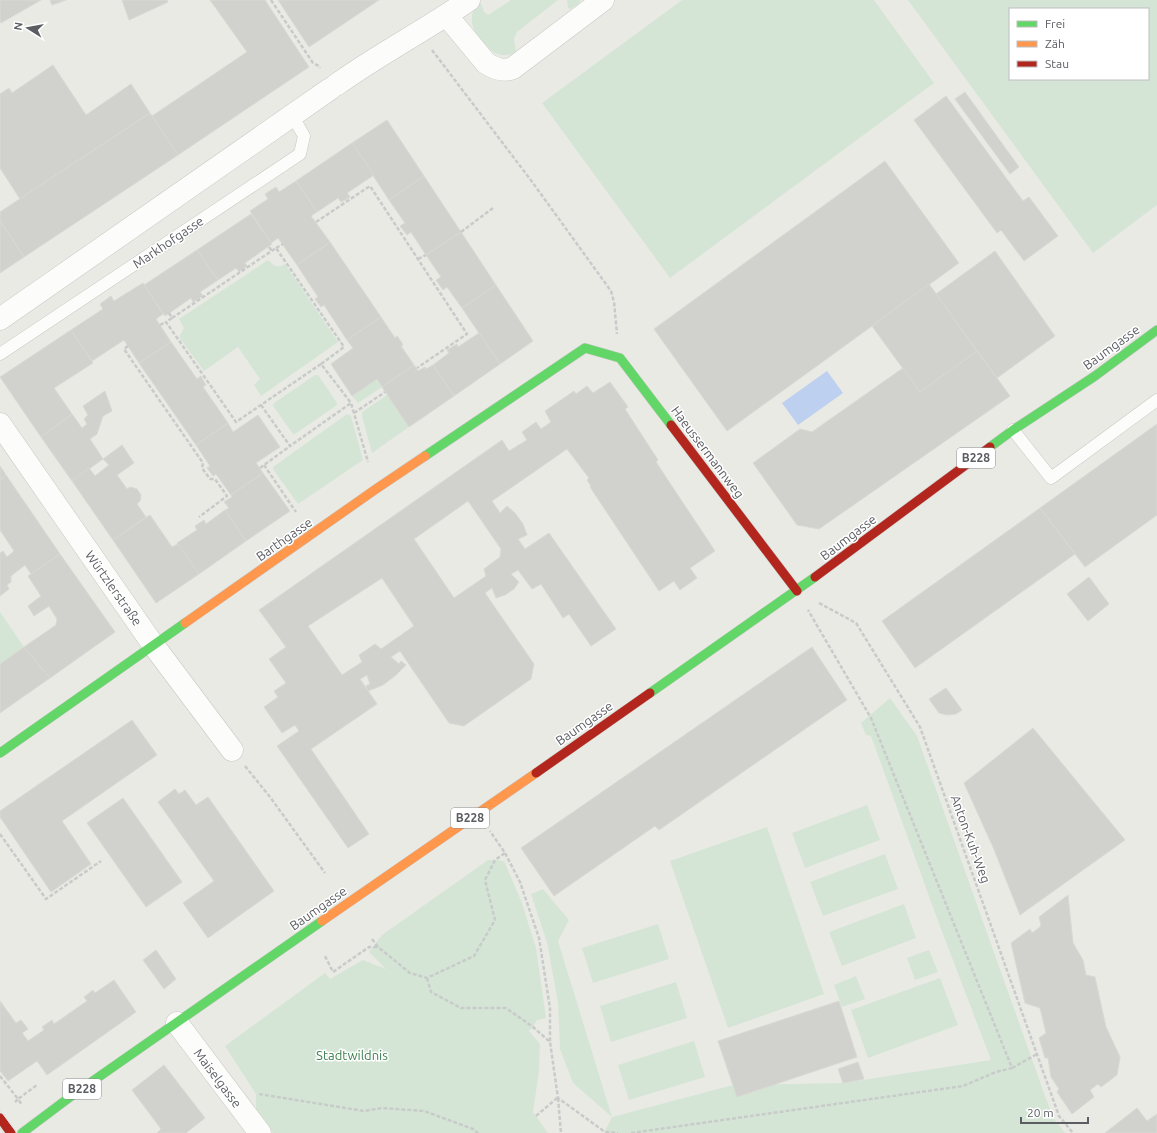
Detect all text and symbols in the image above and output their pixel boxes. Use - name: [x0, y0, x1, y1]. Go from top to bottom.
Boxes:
- north arrow: [8, 8, 48, 48]
- legend: [1009, 8, 1149, 80]
- text: Frei: [1045, 17, 1065, 30]
- text: N: [12, 21, 25, 31]
- text: Zäh: [1045, 37, 1065, 50]
- text: Stau: [1045, 57, 1069, 70]
- street label: Markhofgasse: [130, 213, 206, 271]
- street label: Baumgasse: [1080, 322, 1142, 372]
- street label: Haeussermannweg: [669, 403, 747, 501]
- road number: B228: [957, 448, 995, 468]
- street label: Baumgasse: [817, 511, 879, 563]
- street label: Barthgasse: [253, 515, 315, 563]
- street label: Würtzlerstraße: [83, 548, 145, 628]
- street label: Baumgasse: [553, 698, 615, 748]
- street label: Anton-Kuh-Weg: [949, 793, 993, 885]
- road number: B228: [451, 808, 489, 828]
- street label: Baumgasse: [287, 883, 349, 933]
- street label: Maiselgasse: [191, 1046, 245, 1110]
- park label: Stadtwildnis: [316, 1048, 388, 1062]
- road number: B228: [63, 1079, 101, 1099]
- scale bar: [1021, 1099, 1088, 1125]
- text: 20 m: [1027, 1106, 1054, 1119]

